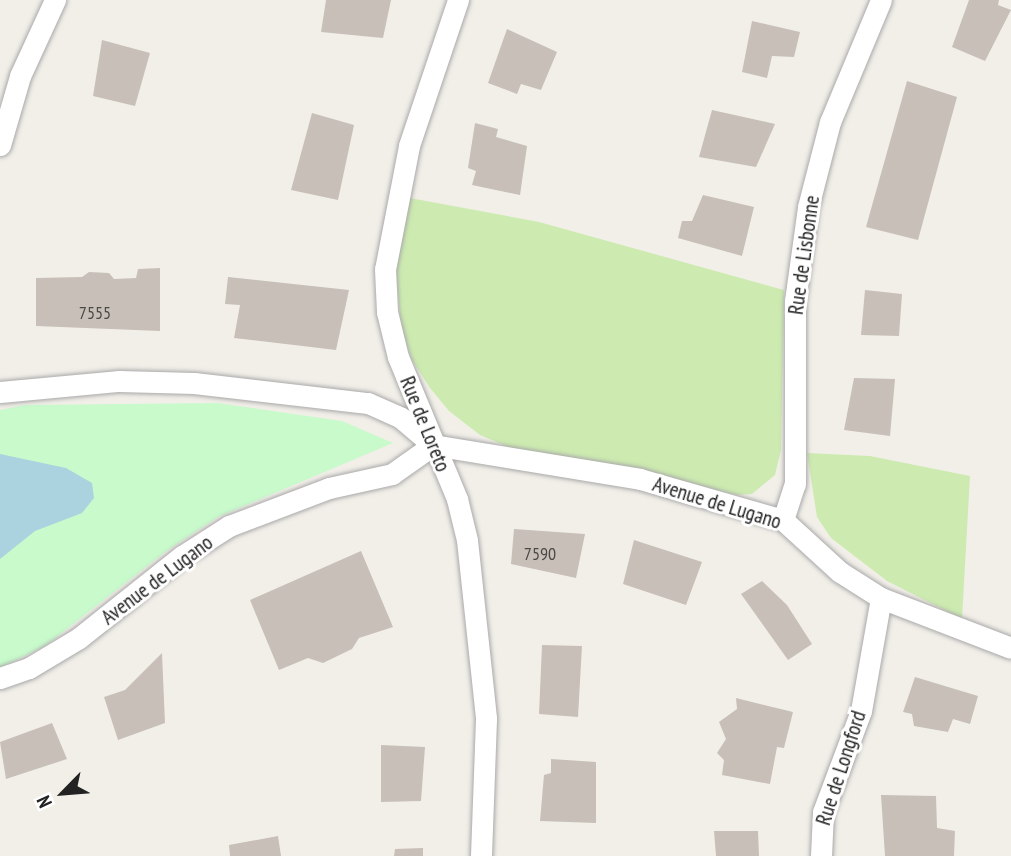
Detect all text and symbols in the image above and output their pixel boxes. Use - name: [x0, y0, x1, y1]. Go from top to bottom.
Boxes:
- street label: Rue de Lisbonne: [783, 194, 825, 316]
- house number: 7555: [79, 302, 111, 324]
- street label: Rue de Loreto: [394, 373, 456, 475]
- street label: Avenue de Lugano: [650, 471, 784, 535]
- street label: Avenue de Lugano: [96, 530, 218, 630]
- house number: 7590: [524, 543, 556, 565]
- street label: Rue de Longford: [811, 708, 871, 828]
- north arrow: [28, 758, 98, 828]
- text: N: [31, 792, 57, 812]

